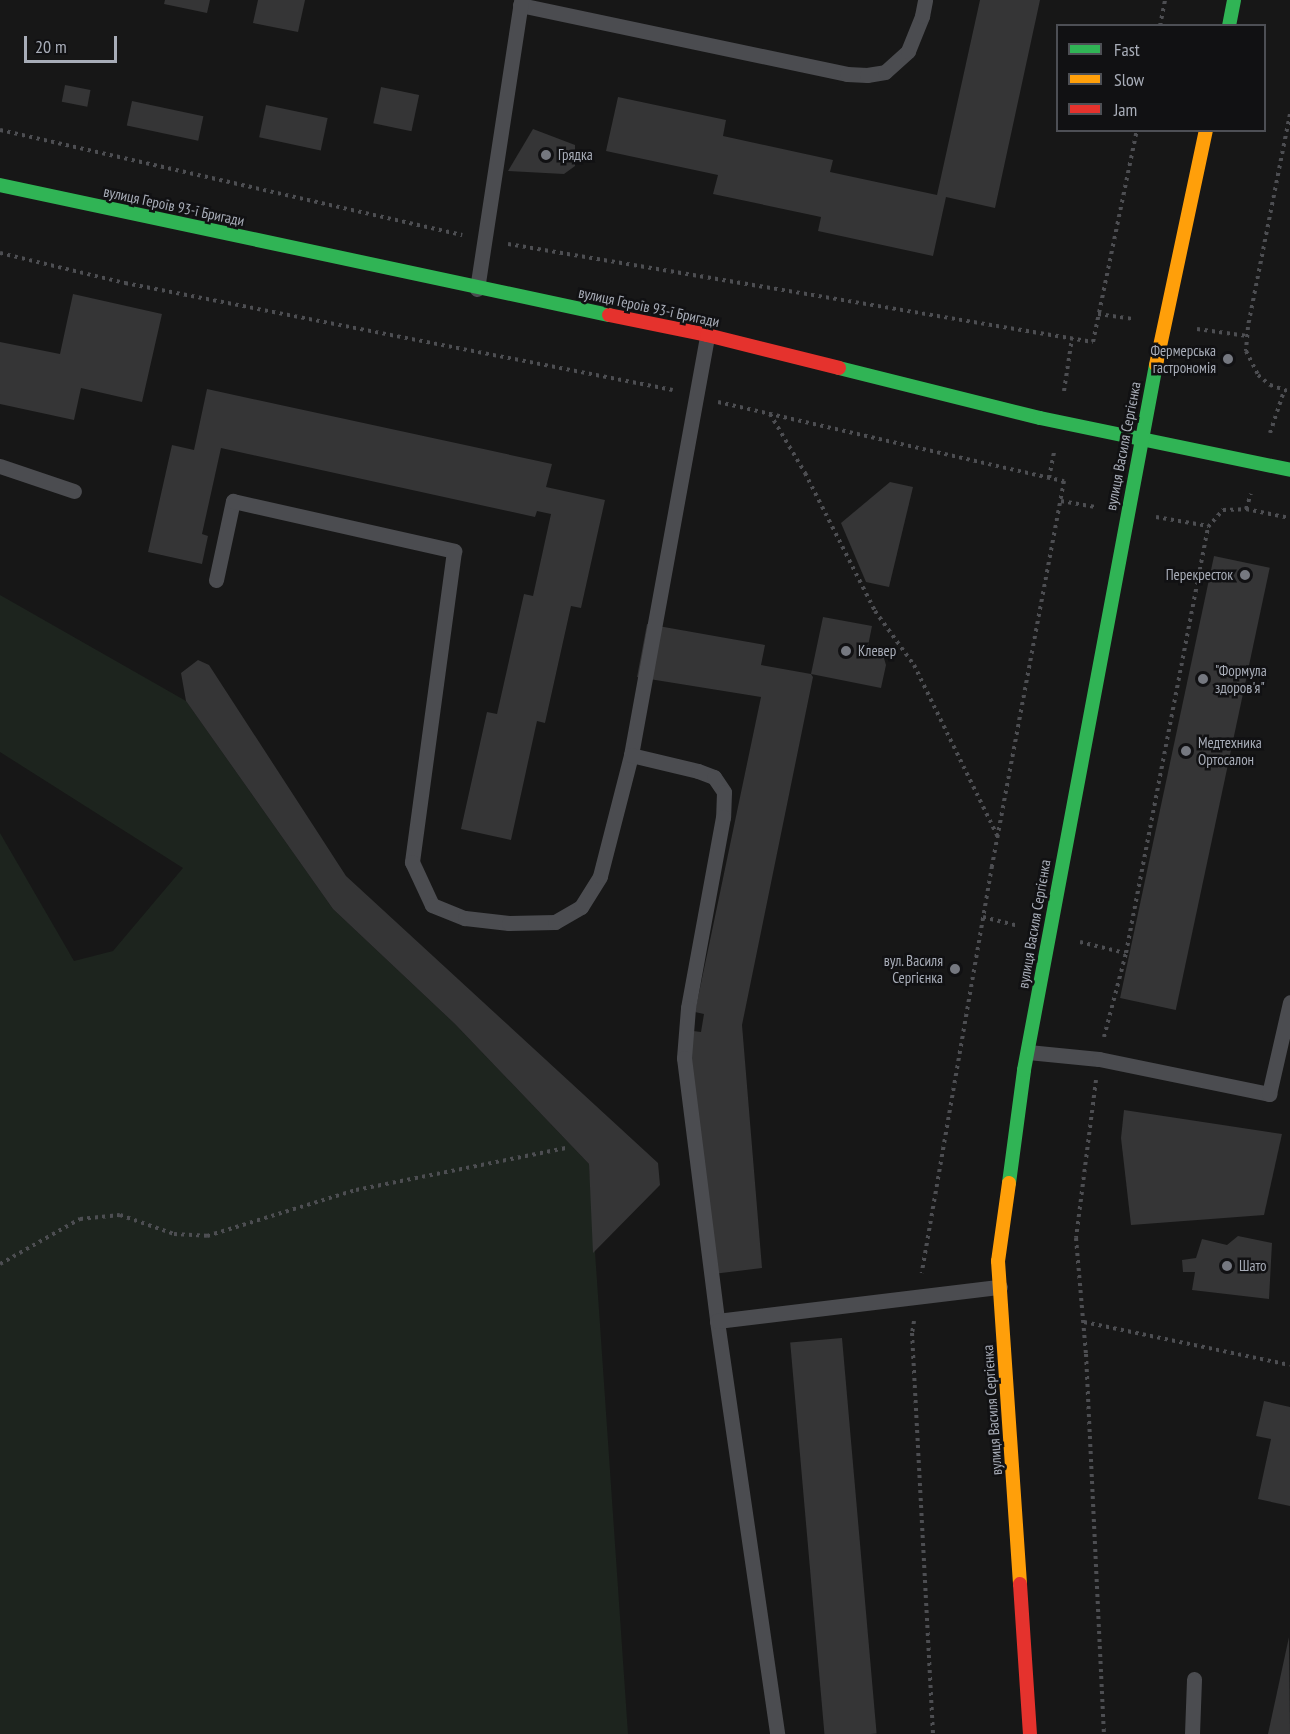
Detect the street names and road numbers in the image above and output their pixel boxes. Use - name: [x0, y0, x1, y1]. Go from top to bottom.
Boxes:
- street label: вулиця Героїв 93-ї Бригади: [102, 182, 246, 230]
- street label: вулиця Героїв 93-ї Бригади: [577, 283, 721, 331]
- street label: вулиця Василя Сергієнка: [1102, 380, 1144, 512]
- street label: вулиця Василя Сергієнка: [1014, 858, 1054, 990]
- street label: вулиця Василя Сергієнка: [978, 1344, 1006, 1476]

